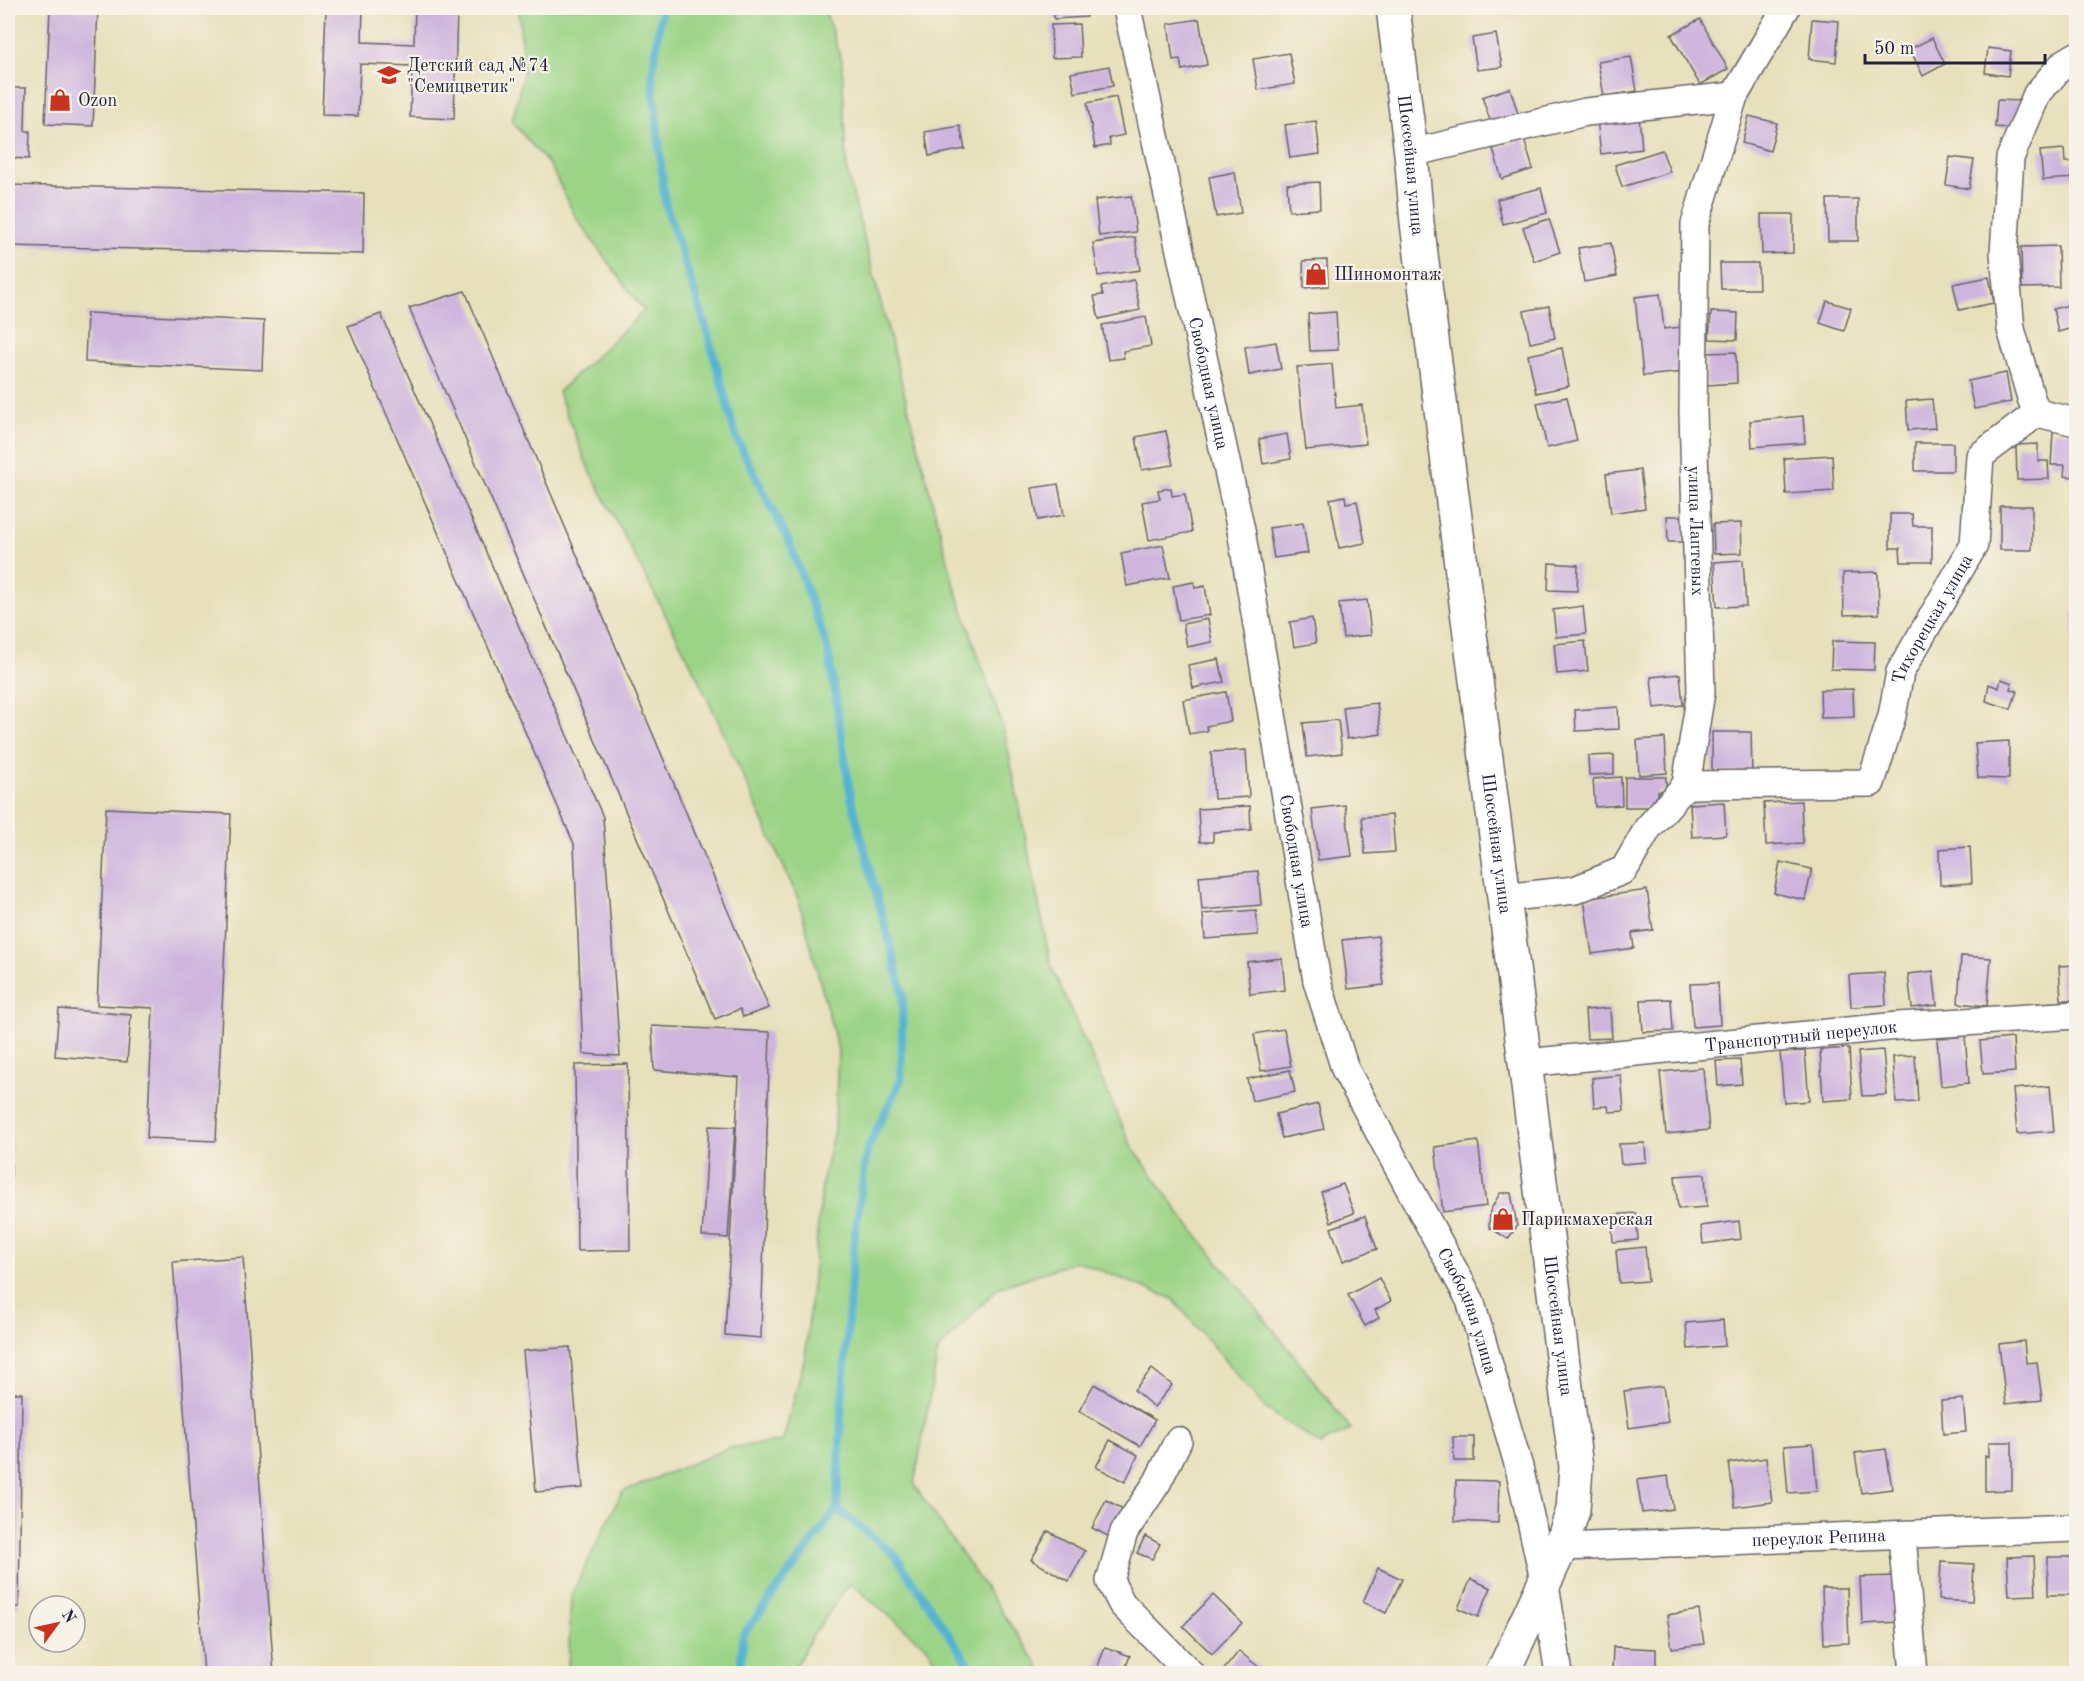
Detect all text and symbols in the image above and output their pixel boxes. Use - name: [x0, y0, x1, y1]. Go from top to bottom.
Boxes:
- scale bar: [1865, 27, 2045, 65]
- text: 50 m: [1874, 40, 1914, 58]
- place label: Детский сад №74 "Семицветик": [407, 57, 549, 96]
- school or university icon: Детский сад №74 "Семицветик": [376, 62, 402, 88]
- shop icon: Ozon: [47, 87, 73, 113]
- place label: Ozon: [78, 92, 117, 110]
- street label: Шоссейная улица: [1394, 93, 1427, 237]
- shop icon: Шиномонтаж: [1303, 261, 1329, 287]
- place label: Шиномонтаж: [1334, 266, 1442, 284]
- street label: Свободная улица: [1185, 315, 1231, 451]
- street label: улица Лаптевых: [1685, 465, 1706, 596]
- street label: Тихорецкая улица: [1890, 551, 1977, 685]
- street label: Шоссейная улица: [1478, 772, 1514, 915]
- street label: Свободная улица: [1276, 793, 1316, 929]
- street label: Транспортный переулок: [1704, 1018, 1898, 1055]
- shop icon: Парикмахерская: [1490, 1206, 1516, 1232]
- place label: Парикмахерская: [1521, 1211, 1653, 1229]
- street label: Свободная улица: [1433, 1245, 1499, 1377]
- street label: Шоссейная улица: [1540, 1254, 1575, 1397]
- street label: переулок Репина: [1751, 1527, 1886, 1550]
- north arrow: [27, 1594, 87, 1654]
- text: N: [58, 1607, 78, 1627]

